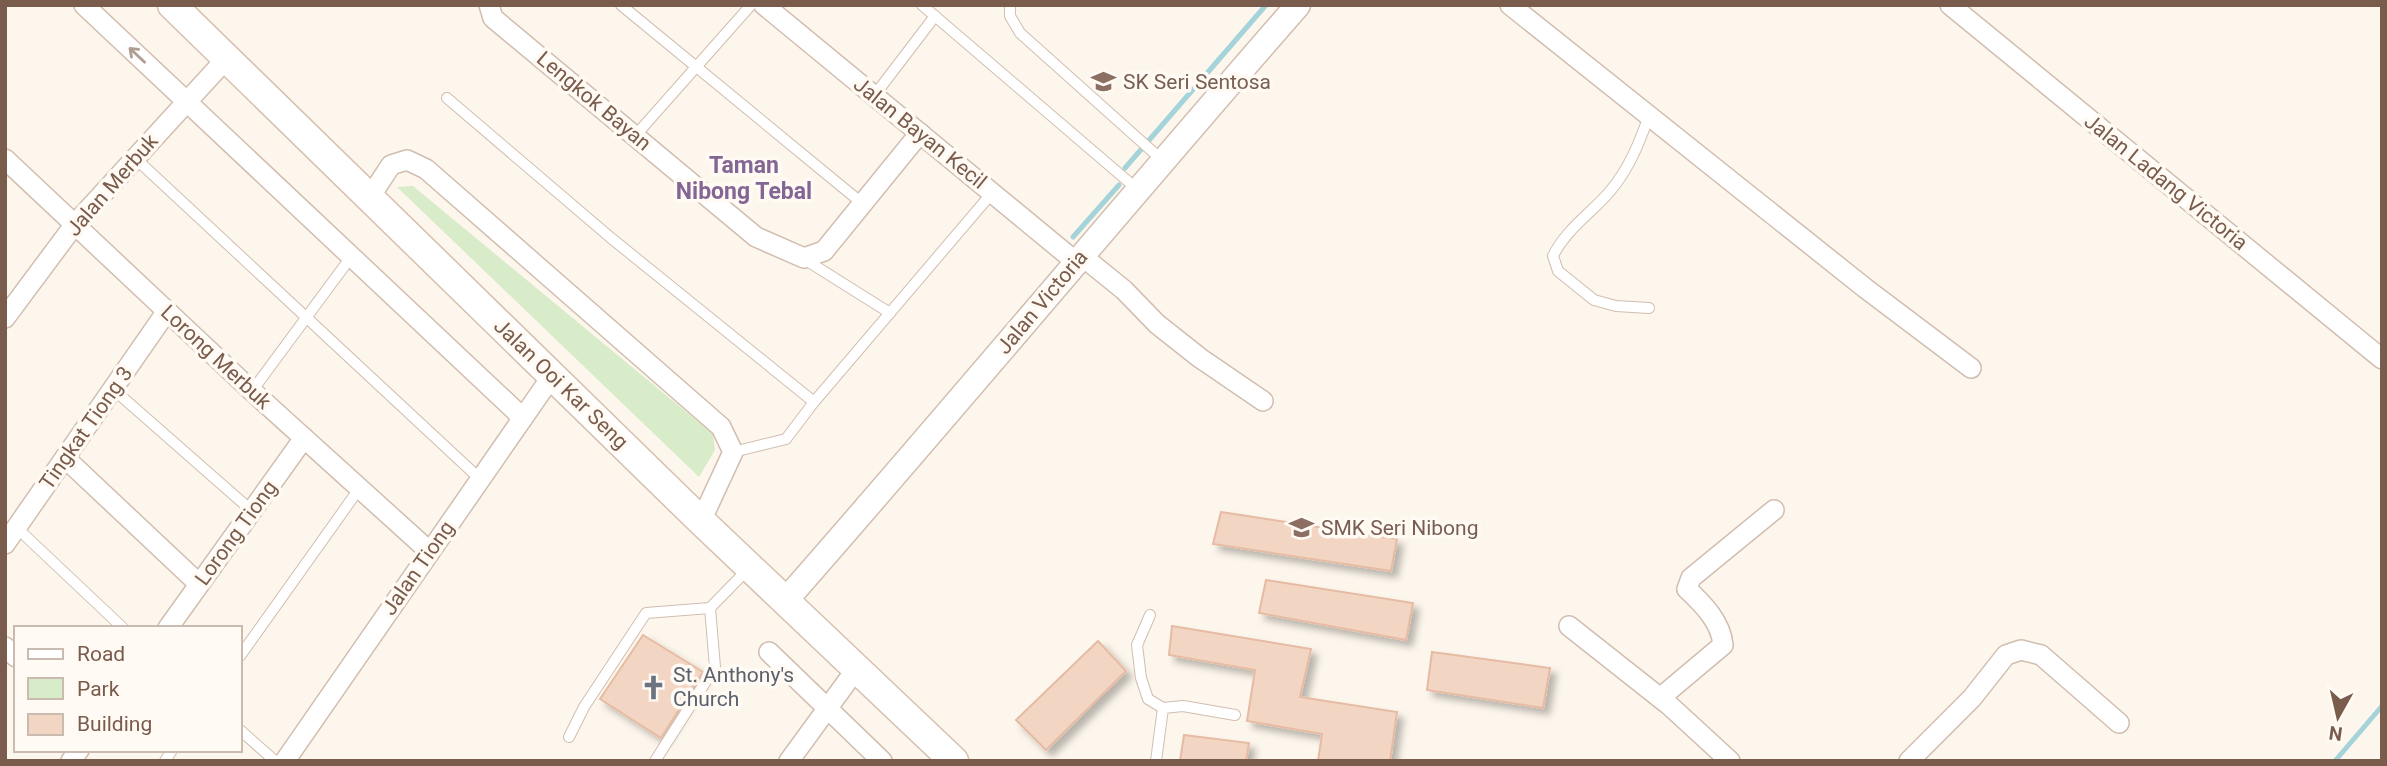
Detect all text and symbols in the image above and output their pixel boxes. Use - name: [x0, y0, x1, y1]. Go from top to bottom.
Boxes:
- street label: Lengkok Bayan: [532, 46, 656, 156]
- one-way arrow: [128, 47, 146, 63]
- school or university icon: SK Seri Sentosa: [1089, 68, 1117, 96]
- place label: SK Seri Sentosa: [1123, 70, 1271, 94]
- street label: Jalan Bayan Kecil: [849, 72, 991, 194]
- street label: Jalan Ladang Victoria: [2080, 109, 2252, 255]
- street label: Jalan Merbuk: [61, 129, 163, 241]
- district label: Taman Nibong Tebal: [676, 152, 812, 205]
- street label: Jalan Victoria: [992, 245, 1092, 359]
- street label: Lorong Merbuk: [156, 300, 276, 414]
- street label: Jalan Ooi Kar Seng: [489, 314, 633, 454]
- street label: Tingkat Tiong 3: [35, 362, 137, 494]
- street label: Lorong Tiong: [190, 476, 282, 590]
- school or university icon: SMK Seri Nibong: [1287, 514, 1315, 542]
- street label: Jalan Tiong: [377, 516, 459, 620]
- place label: SMK Seri Nibong: [1321, 516, 1478, 540]
- legend: [14, 626, 242, 752]
- text: Road: [77, 642, 125, 666]
- place label: St. Anthony's Church: [673, 663, 794, 711]
- church icon: St. Anthony's Church: [639, 673, 667, 701]
- text: Park: [77, 677, 120, 701]
- north arrow: [2303, 682, 2373, 752]
- text: Building: [77, 712, 152, 736]
- text: N: [2327, 721, 2344, 746]

